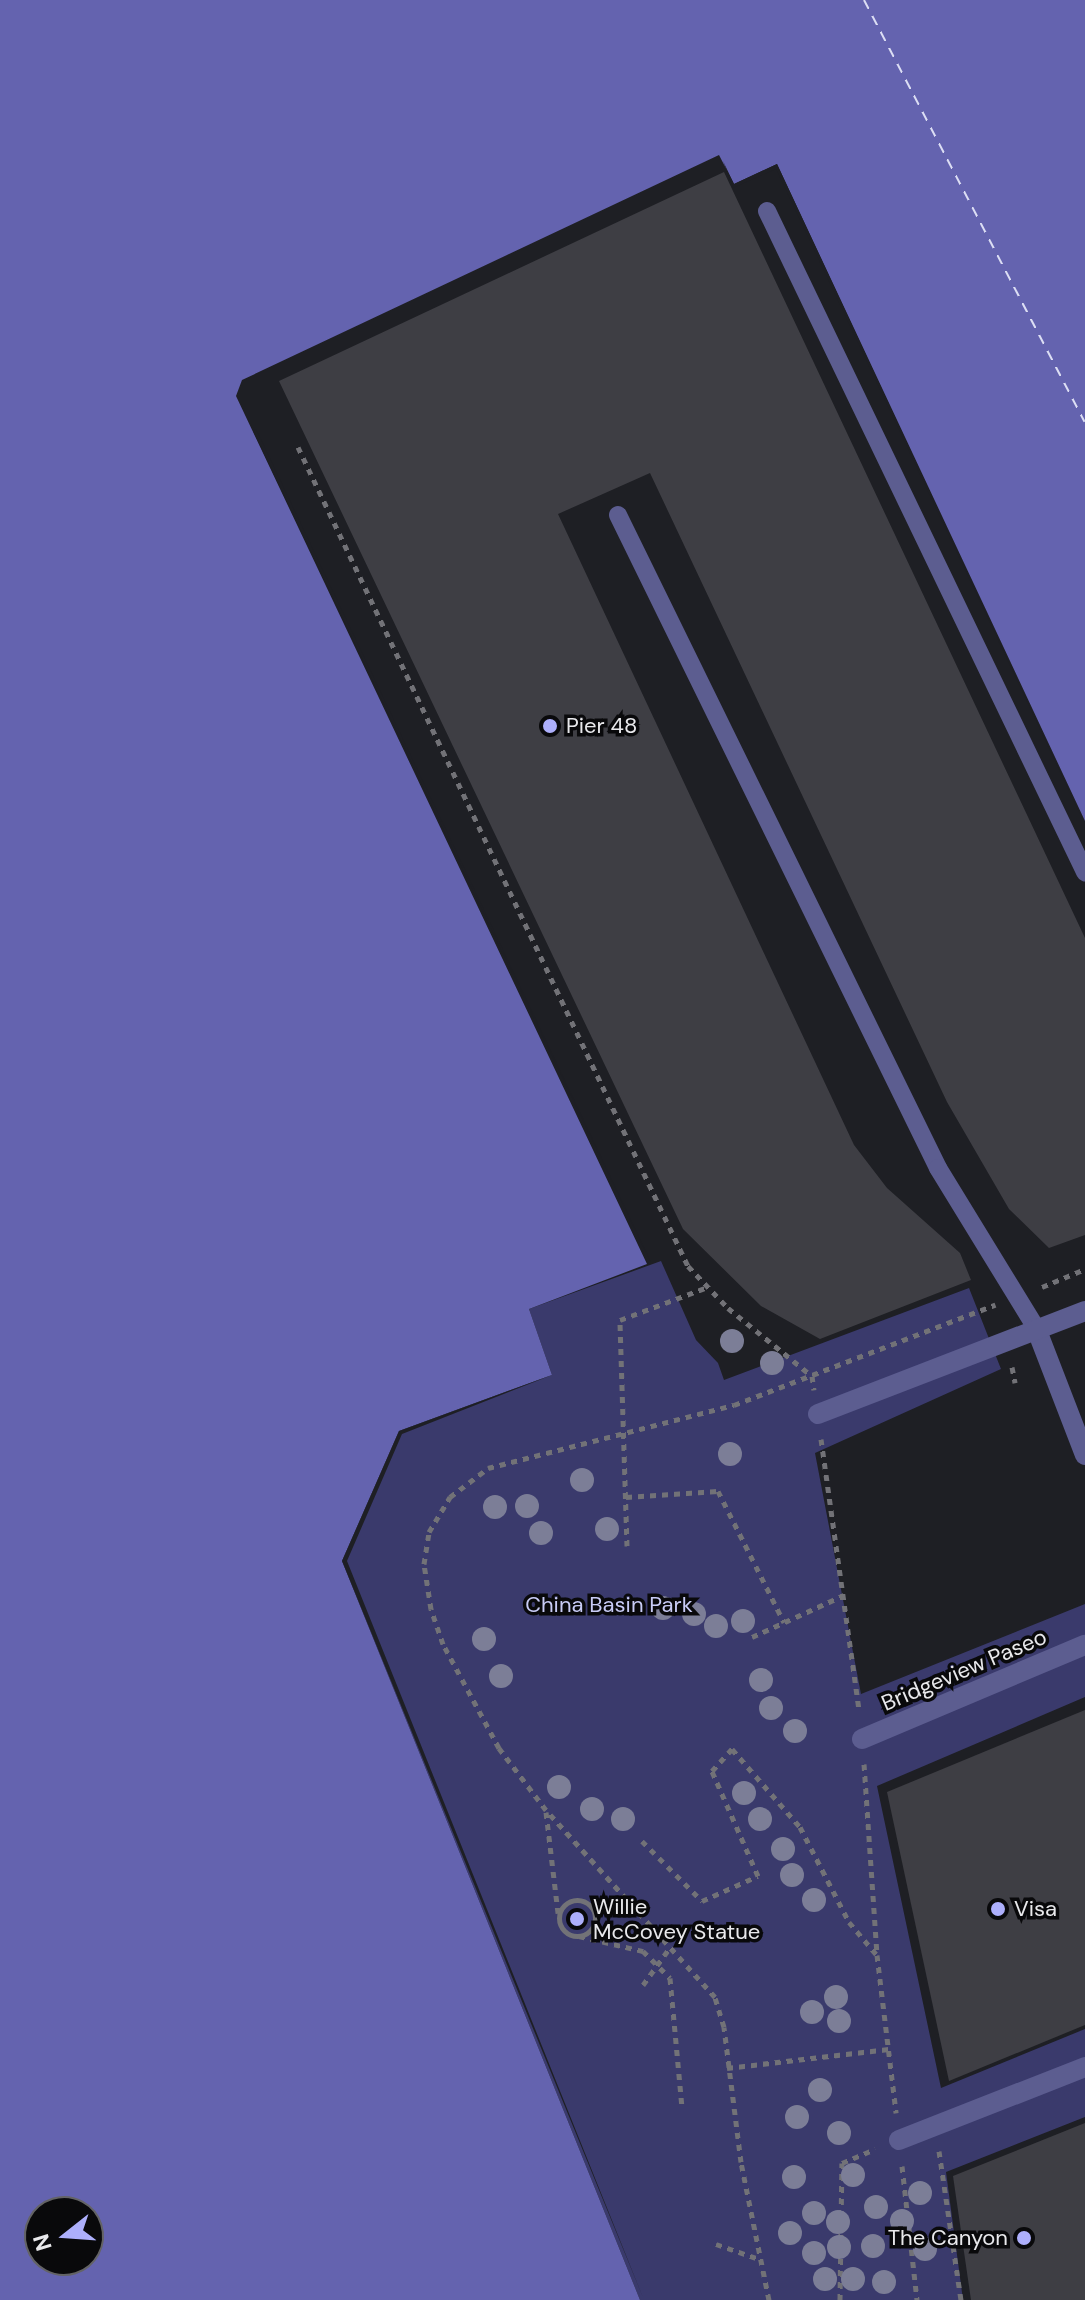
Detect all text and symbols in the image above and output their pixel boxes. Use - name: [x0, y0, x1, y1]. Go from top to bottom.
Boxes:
- place label: Pier 48: [566, 713, 637, 739]
- marker: Pier 48: [541, 717, 559, 735]
- park label: China Basin Park: [525, 1592, 693, 1618]
- street label: Bridgeview Paseo: [877, 1623, 1051, 1717]
- place label: Willie McCovey Statue: [593, 1893, 760, 1944]
- place label: Visa: [1014, 1896, 1057, 1922]
- marker: Visa: [989, 1900, 1007, 1918]
- marker: Willie McCovey Statue: [568, 1910, 586, 1928]
- north arrow: [24, 2196, 104, 2276]
- place label: The Canyon: [888, 2225, 1008, 2251]
- marker: The Canyon: [1015, 2229, 1033, 2247]
- text: N: [26, 2231, 59, 2254]

